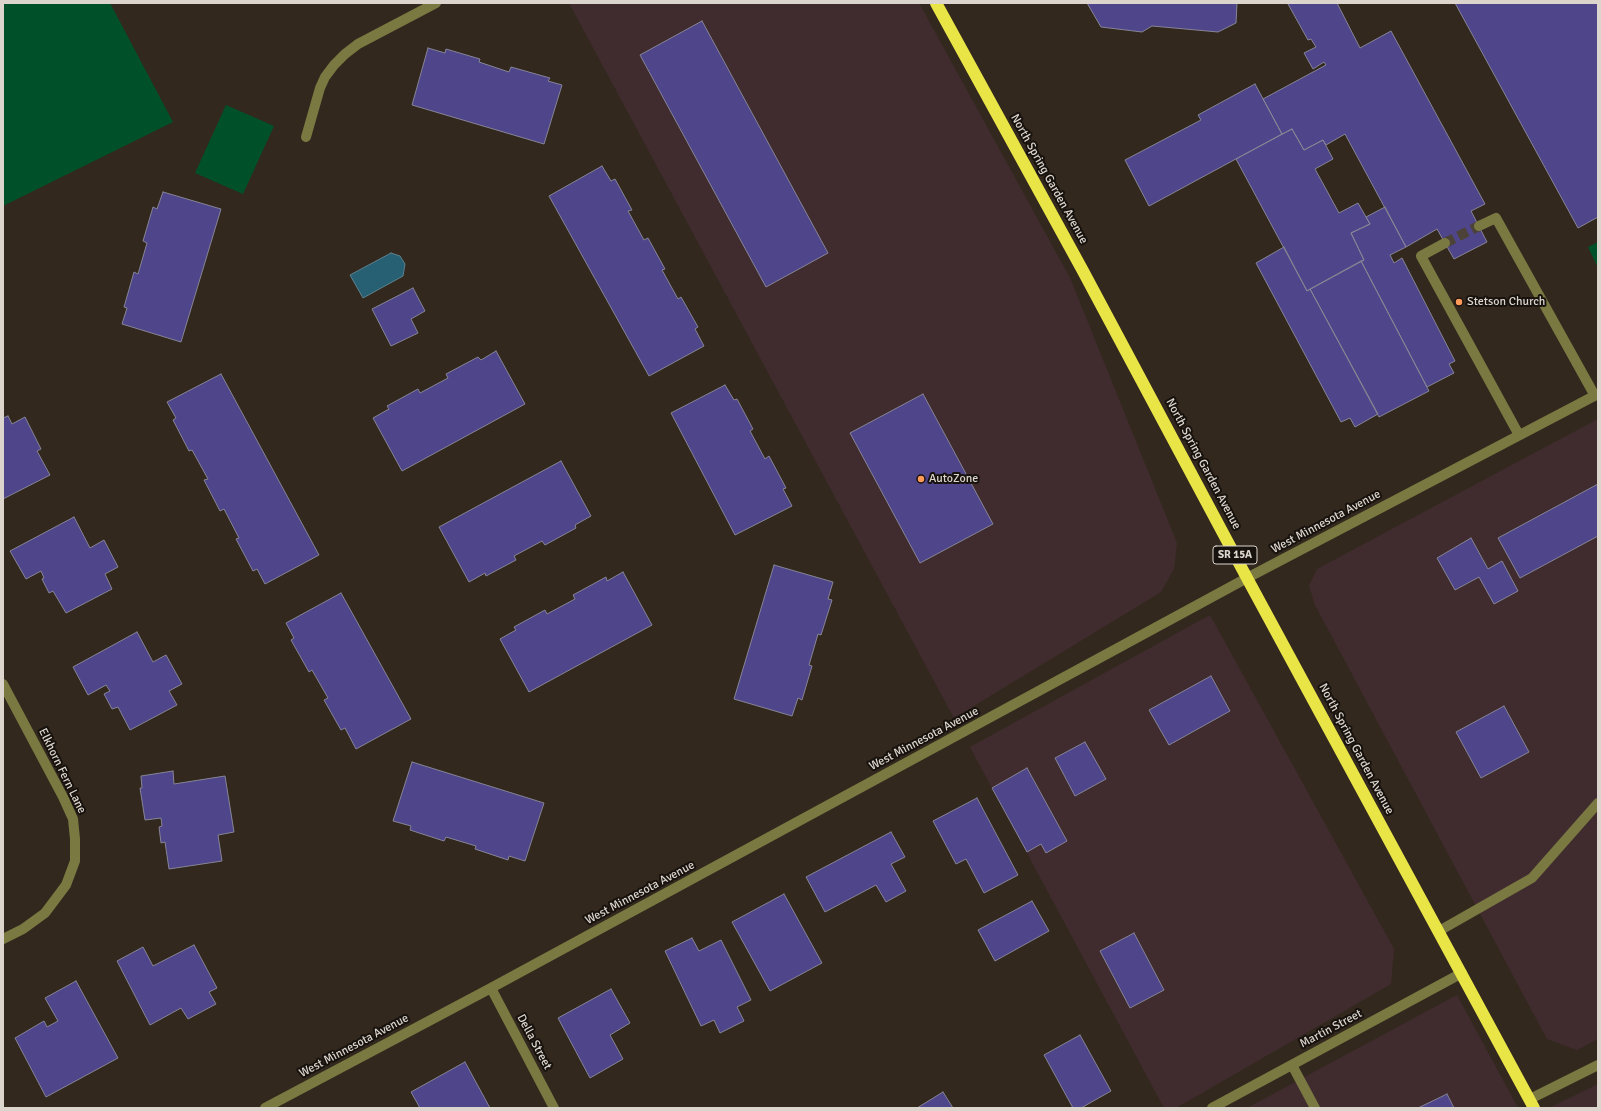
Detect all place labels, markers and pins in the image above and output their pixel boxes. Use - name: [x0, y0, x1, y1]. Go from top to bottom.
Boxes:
- place label: Stetson Church: [1467, 295, 1545, 309]
- marker: Stetson Church: [1454, 297, 1464, 307]
- place label: AutoZone: [929, 472, 978, 486]
- marker: AutoZone: [916, 474, 926, 484]

